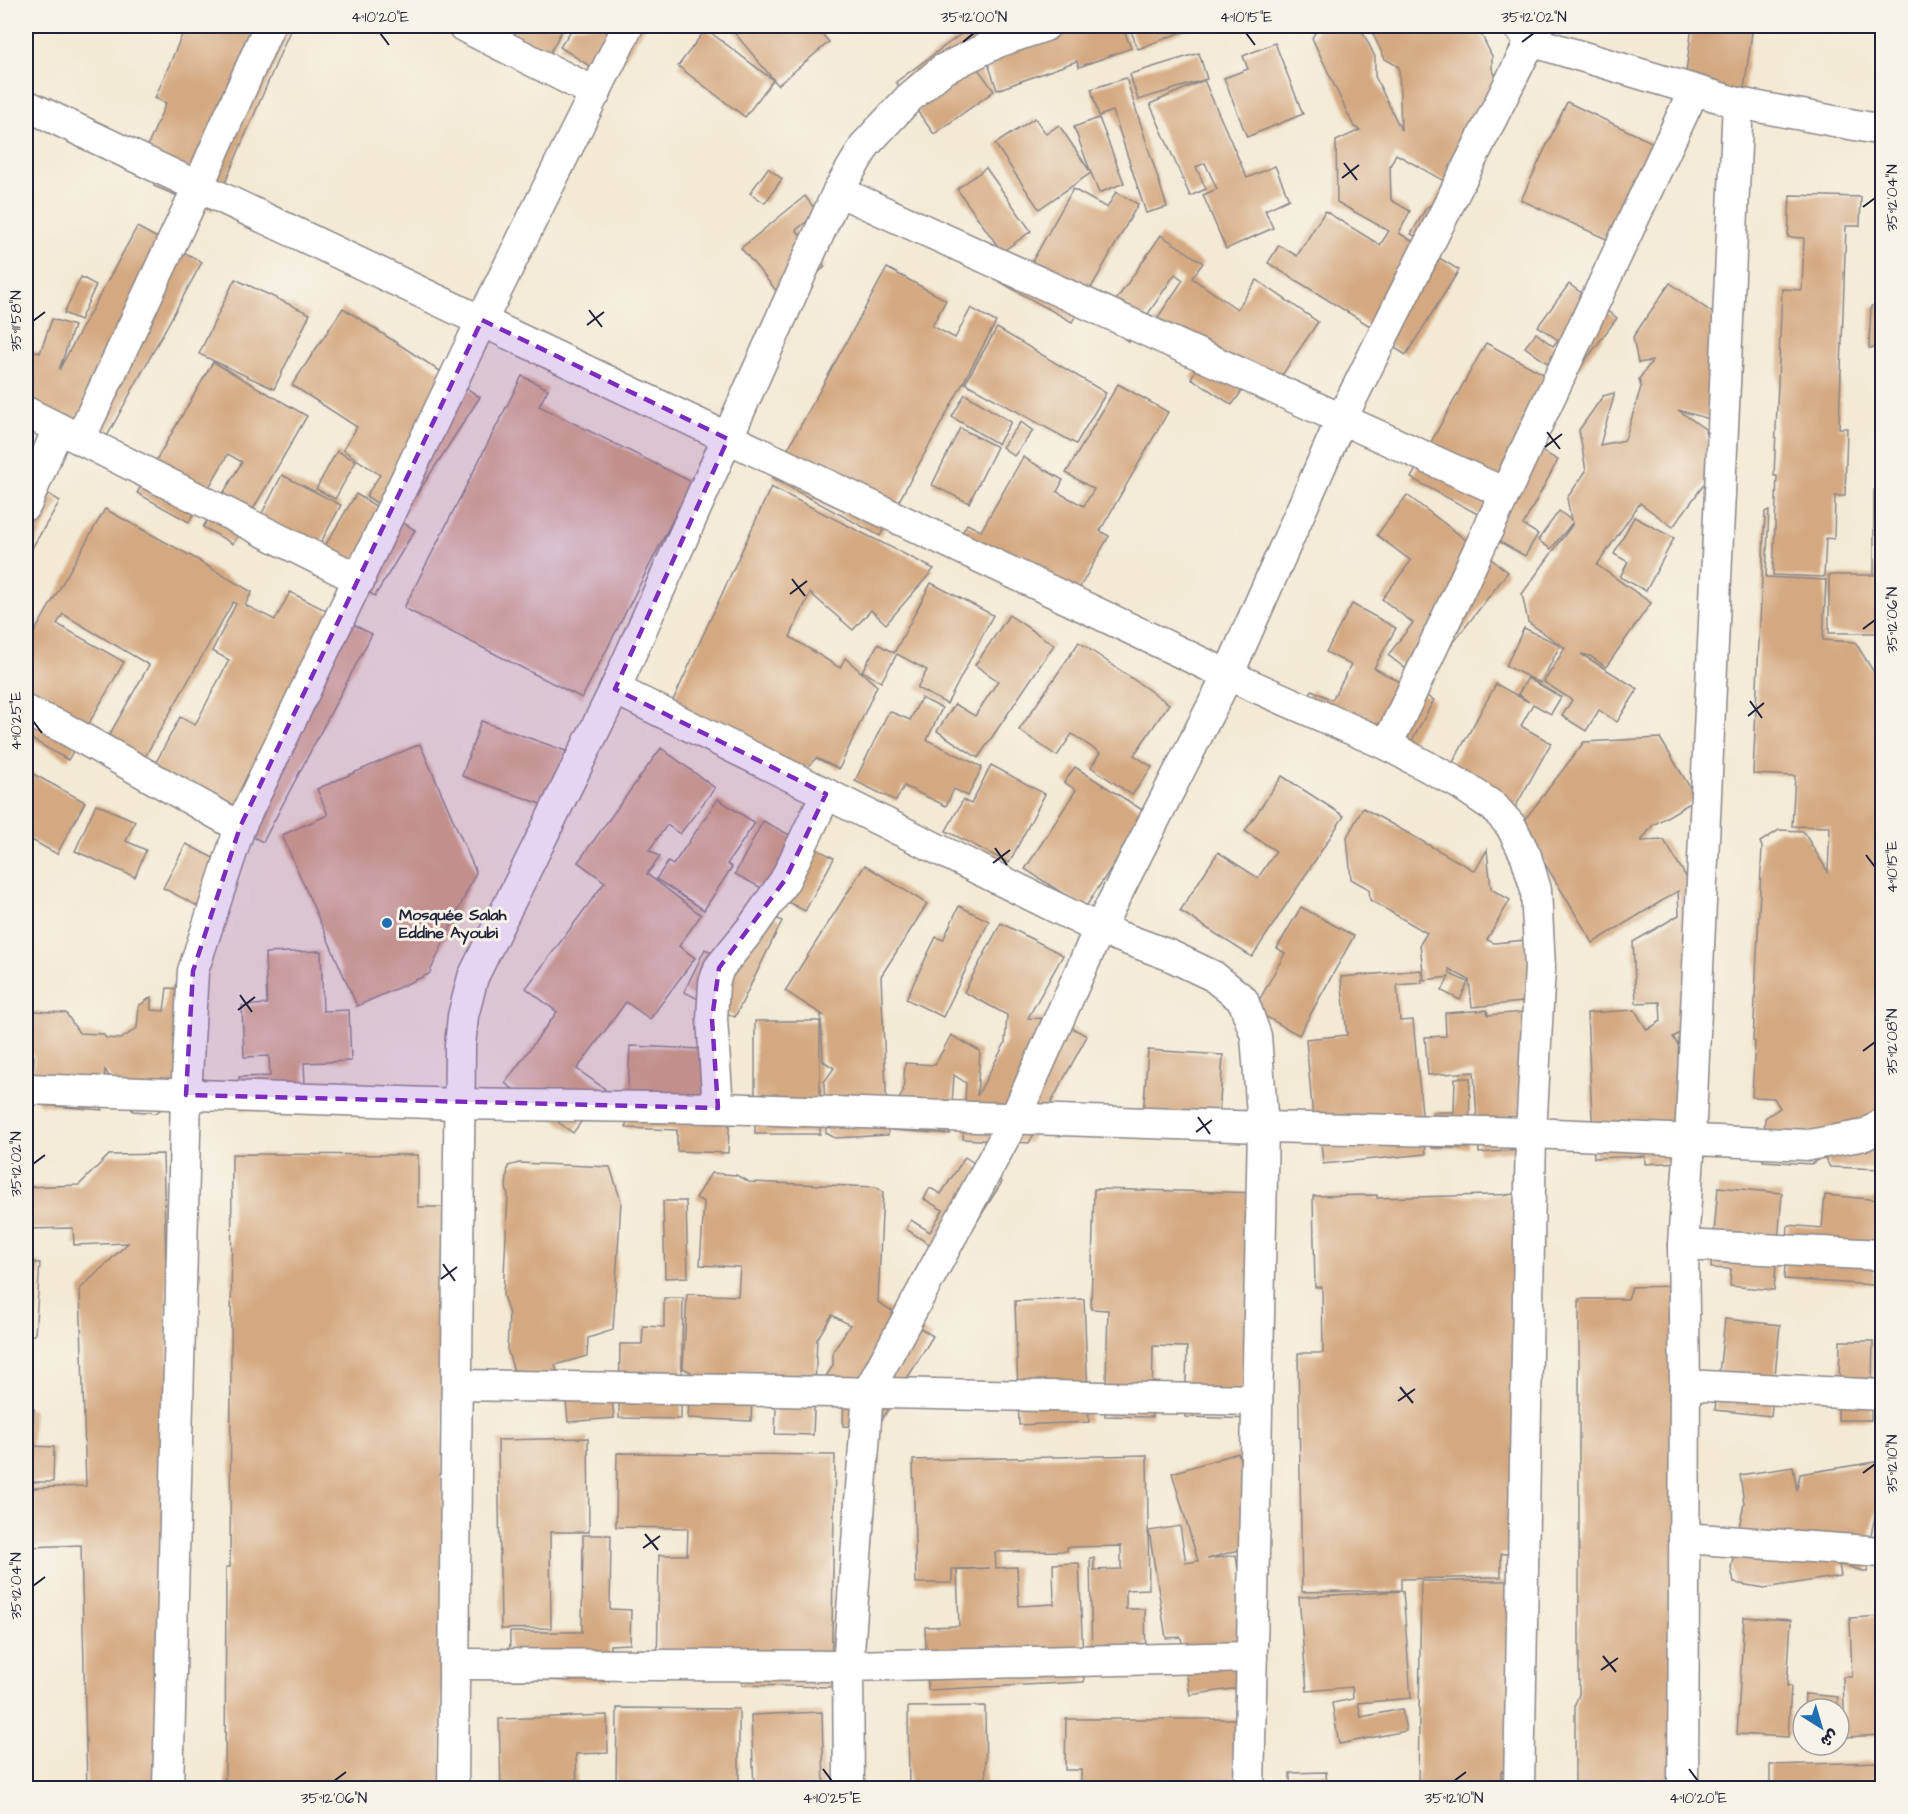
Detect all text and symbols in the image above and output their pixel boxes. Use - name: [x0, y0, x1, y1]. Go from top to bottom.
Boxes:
- text: 4°10'20"E: [351, 7, 409, 28]
- text: 35°12'00"N: [941, 7, 1007, 28]
- text: 4°10'15"E: [1220, 7, 1272, 28]
- text: 35°12'02"N: [1501, 7, 1567, 28]
- text: 35°12'04"N: [1882, 164, 1903, 232]
- text: 35°11'58"N: [6, 290, 27, 352]
- text: 35°12'06"N: [1882, 587, 1903, 653]
- text: 4°10'25"E: [6, 691, 27, 750]
- text: 4°10'15"E: [1882, 841, 1903, 893]
- place label: Mosquée Salah Eddine Ayoubi: [399, 904, 507, 945]
- marker: Mosquée Salah Eddine Ayoubi: [380, 916, 394, 930]
- text: 35°12'08"N: [1882, 1009, 1903, 1075]
- text: 35°12'02"N: [6, 1131, 27, 1197]
- text: 35°12'10"N: [1882, 1435, 1903, 1493]
- text: 35°12'04"N: [6, 1552, 27, 1620]
- north arrow: [1791, 1697, 1851, 1757]
- text: ش: [1816, 1724, 1843, 1752]
- text: 35°12'06"N: [301, 1788, 367, 1809]
- text: 4°10'25"E: [803, 1788, 862, 1809]
- text: 35°12'10"N: [1425, 1788, 1483, 1809]
- text: 4°10'20"E: [1669, 1788, 1727, 1809]

